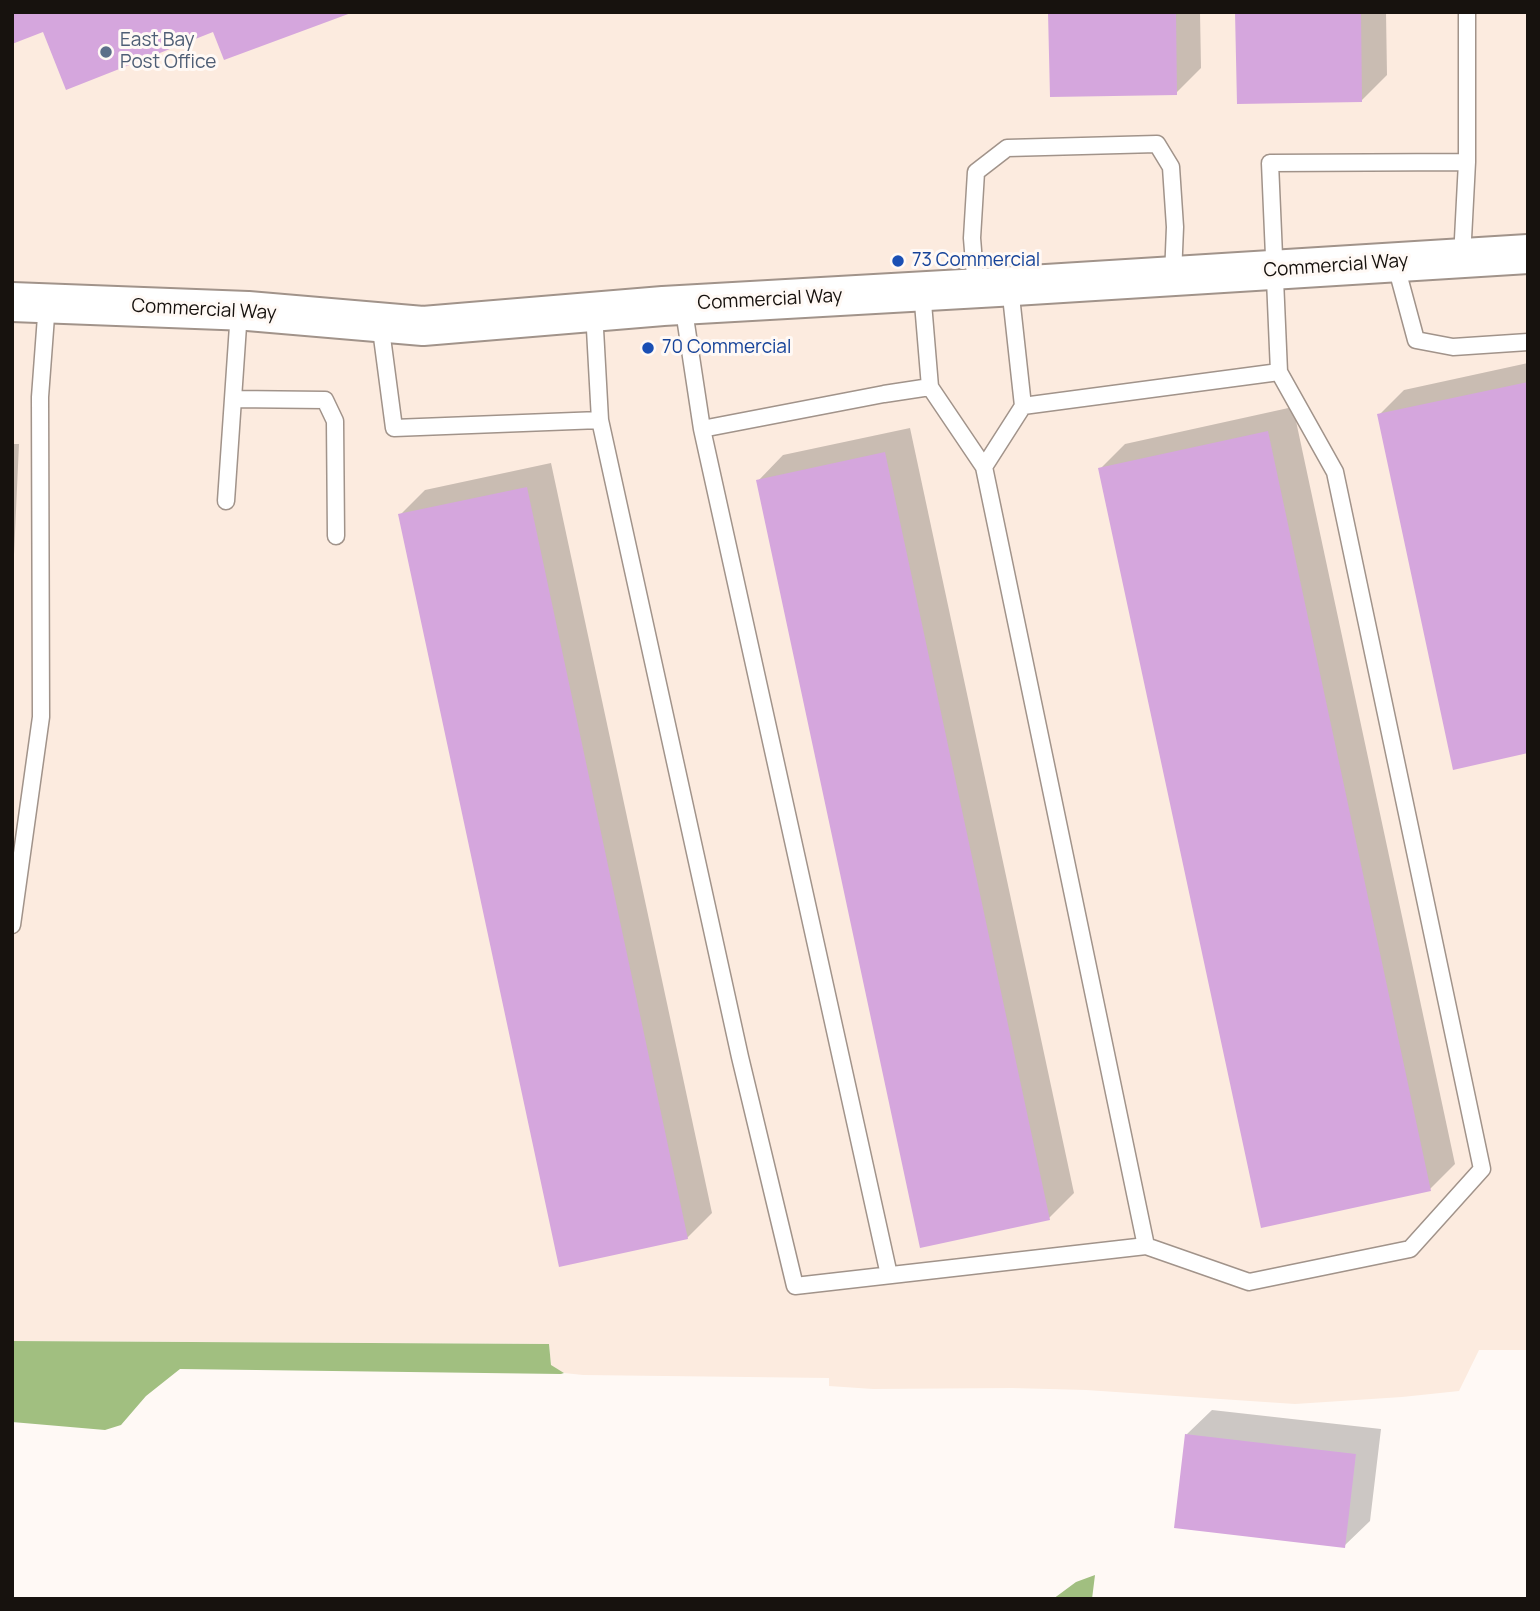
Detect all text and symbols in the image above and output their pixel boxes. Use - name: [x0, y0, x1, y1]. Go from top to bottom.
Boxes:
- place label: East Bay Post Office: [120, 30, 216, 74]
- marker: East Bay Post Office: [98, 44, 114, 60]
- place label: 73 Commercial: [912, 250, 1040, 272]
- street label: Commercial Way: [1263, 250, 1409, 282]
- marker: 73 Commercial: [890, 253, 906, 269]
- street label: Commercial Way: [697, 285, 843, 315]
- street label: Commercial Way: [131, 295, 277, 325]
- place label: 70 Commercial: [662, 337, 791, 359]
- marker: 70 Commercial: [640, 340, 656, 356]

